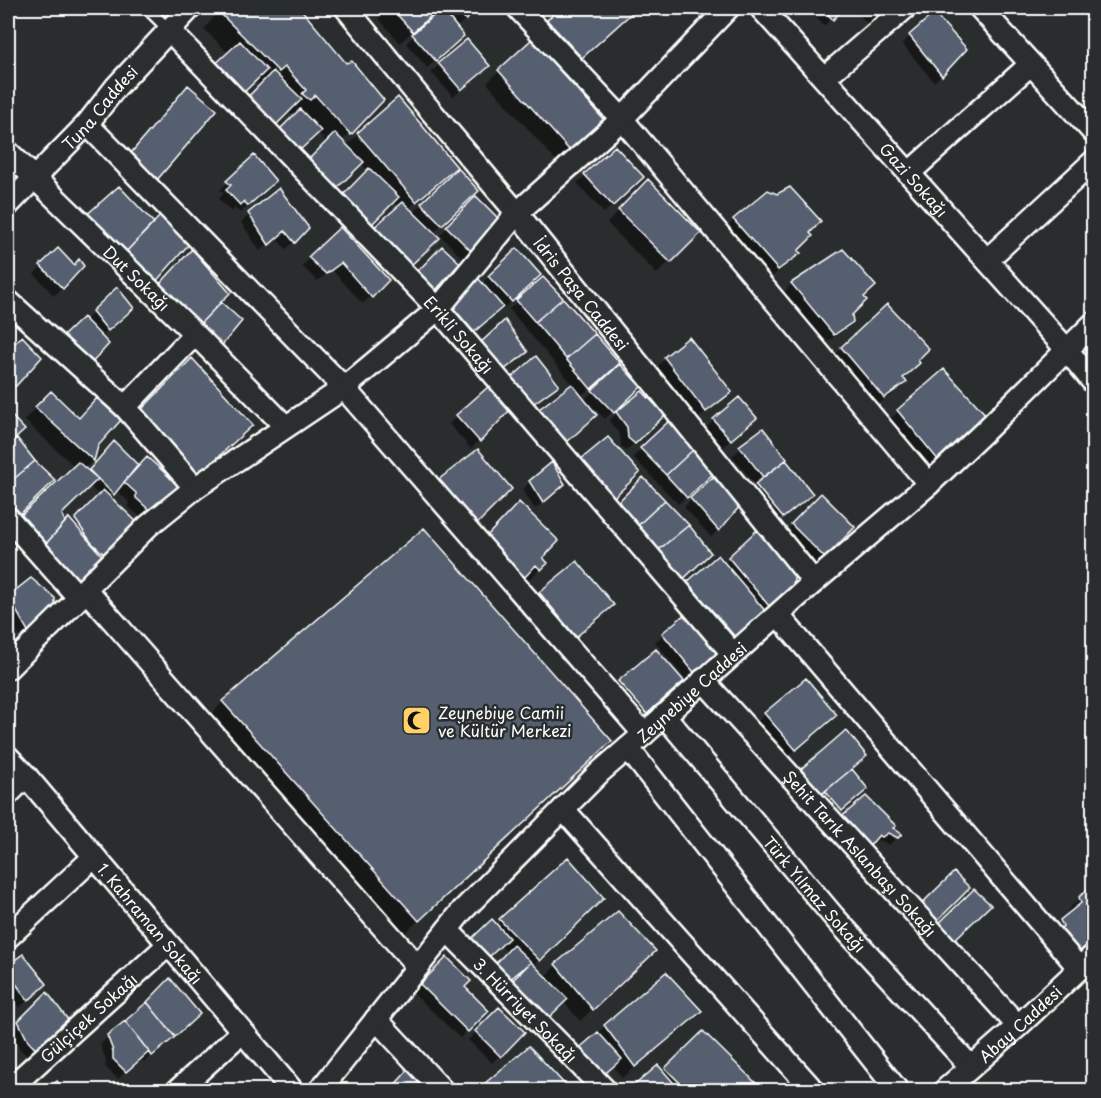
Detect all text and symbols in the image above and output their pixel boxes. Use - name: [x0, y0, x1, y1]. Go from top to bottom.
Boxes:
- street label: Tuna Caddesi: [56, 59, 143, 155]
- street label: Gazi Sokağı: [874, 137, 954, 222]
- street label: İdris Paşa Caddesi: [528, 231, 635, 355]
- street label: Dut Sokağı: [98, 239, 176, 316]
- street label: Erikli Sokağı: [419, 290, 500, 379]
- street label: Zeynebiye Caddesi: [631, 636, 752, 748]
- place label: Zeynebiye Camii ve Kültür Merkezi: [438, 700, 572, 742]
- mosque icon: Zeynebiye Camii ve Kültür Merkezi: [401, 705, 433, 737]
- street label: Şehit Tarık Aslanbaşı Sokağı: [778, 764, 943, 942]
- street label: Türk Yılmaz Sokağı: [758, 830, 872, 957]
- street label: 1. Kahraman Sokağı: [92, 857, 209, 989]
- street label: 3. Hürriyet Sokağı: [468, 952, 583, 1068]
- street label: Gülçiçek Sokağı: [34, 967, 142, 1068]
- street label: Abay Caddesi: [973, 979, 1067, 1068]

